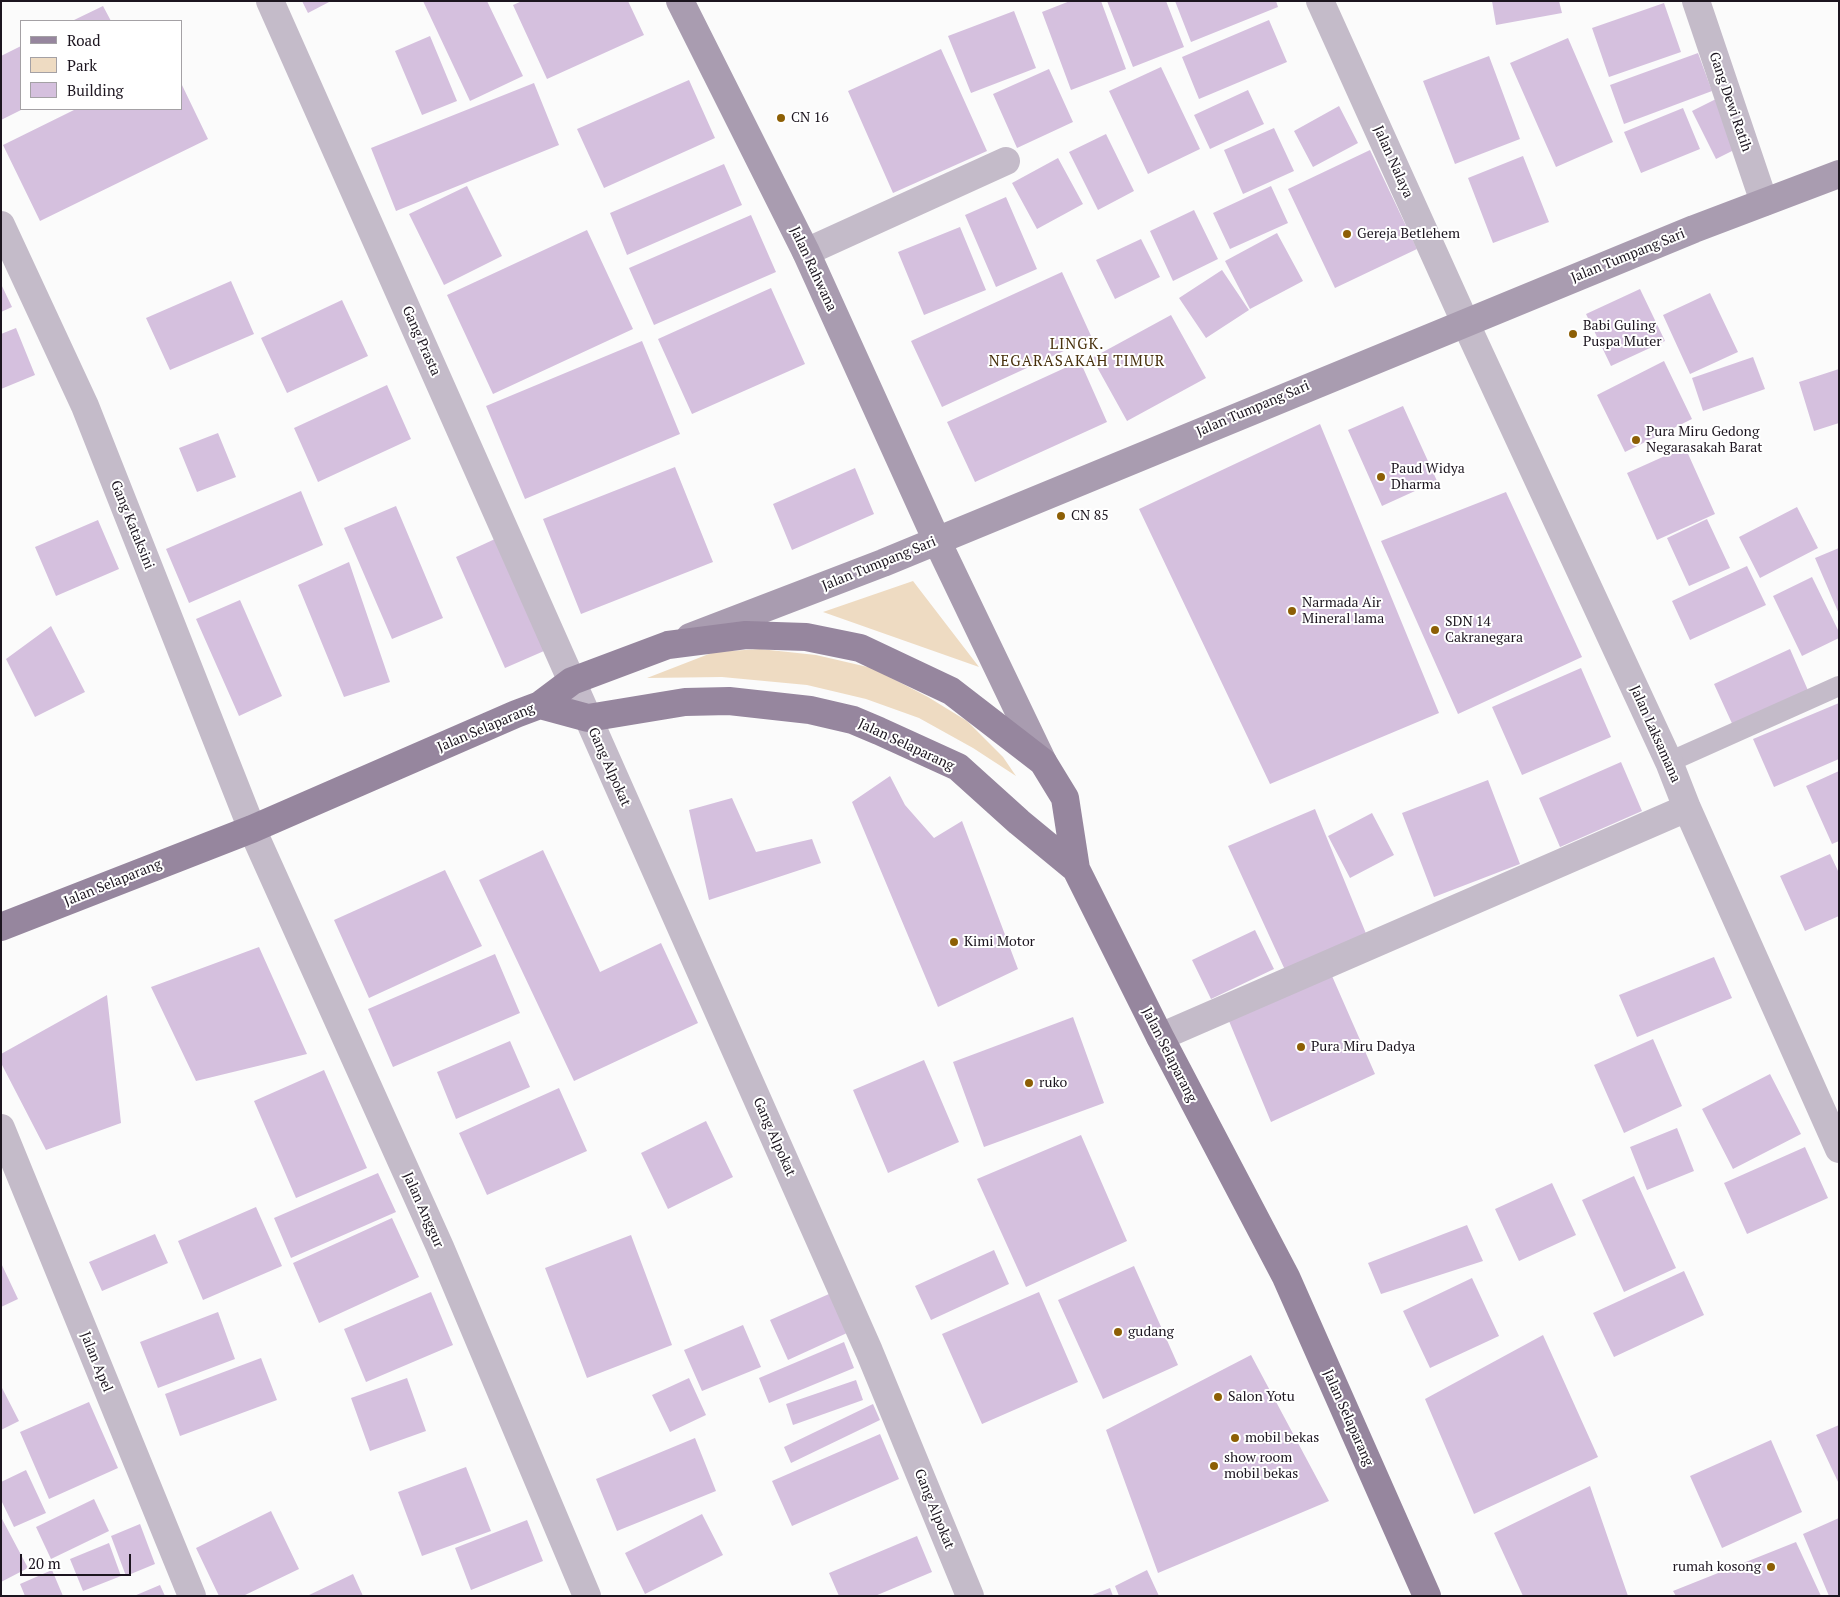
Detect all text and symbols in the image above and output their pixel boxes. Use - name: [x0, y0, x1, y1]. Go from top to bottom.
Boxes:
- legend: [20, 20, 182, 110]
- text: Road: [67, 30, 100, 50]
- street label: Gang Dewi Ratih: [1705, 50, 1755, 154]
- text: Park: [67, 55, 97, 75]
- text: Building: [67, 80, 124, 100]
- place label: CN 16: [791, 110, 829, 126]
- marker: CN 16: [775, 112, 787, 124]
- street label: Jalan Nalaya: [1370, 123, 1416, 201]
- street label: Jalan Rahwana: [786, 224, 840, 314]
- street label: Jalan Tumpang Sari: [1569, 225, 1687, 287]
- place label: Gereja Betlehem: [1357, 226, 1460, 242]
- marker: Gereja Betlehem: [1341, 228, 1353, 240]
- street label: Gang Prasta: [398, 303, 444, 379]
- place label: Babi Guling Puspa Muter: [1583, 318, 1662, 351]
- marker: Babi Guling Puspa Muter: [1567, 328, 1579, 340]
- district label: LINGK. NEGARASAKAH TIMUR: [987, 336, 1167, 371]
- street label: Jalan Tumpang Sari: [1194, 378, 1312, 440]
- place label: Pura Miru Gedong Negarasakah Barat: [1646, 424, 1763, 457]
- marker: Pura Miru Gedong Negarasakah Barat: [1630, 434, 1642, 446]
- place label: Paud Widya Dharma: [1391, 461, 1465, 494]
- marker: Paud Widya Dharma: [1375, 471, 1387, 483]
- street label: Gang Kataksini: [107, 478, 157, 572]
- place label: CN 85: [1071, 508, 1109, 524]
- marker: CN 85: [1055, 510, 1067, 522]
- street label: Jalan Tumpang Sari: [820, 533, 938, 595]
- place label: Narmada Air Mineral lama: [1302, 595, 1384, 628]
- marker: Narmada Air Mineral lama: [1286, 605, 1298, 617]
- place label: SDN 14 Cakranegara: [1445, 614, 1523, 646]
- marker: SDN 14 Cakranegara: [1429, 624, 1441, 636]
- street label: Jalan Laksamana: [1626, 683, 1684, 785]
- street label: Jalan Selaparang: [435, 700, 537, 756]
- street label: Jalan Selaparang: [855, 715, 957, 775]
- street label: Gang Alpokat: [584, 725, 634, 809]
- street label: Jalan Selaparang: [62, 856, 164, 910]
- place label: Kimi Motor: [964, 934, 1035, 950]
- marker: Kimi Motor: [948, 936, 960, 948]
- street label: Jalan Selaparang: [1138, 1005, 1200, 1105]
- place label: Pura Miru Dadya: [1311, 1039, 1415, 1055]
- marker: Pura Miru Dadya: [1295, 1041, 1307, 1053]
- place label: ruko: [1039, 1075, 1067, 1091]
- marker: ruko: [1023, 1077, 1035, 1089]
- street label: Gang Alpokat: [749, 1095, 799, 1179]
- street label: Jalan Anggur: [399, 1170, 447, 1250]
- place label: gudang: [1128, 1324, 1174, 1340]
- marker: gudang: [1112, 1326, 1124, 1338]
- street label: Jalan Apel: [76, 1329, 116, 1395]
- street label: Jalan Selaparang: [1319, 1367, 1377, 1469]
- place label: Salon Yotu: [1228, 1389, 1295, 1405]
- marker: Salon Yotu: [1212, 1391, 1224, 1403]
- place label: mobil bekas: [1245, 1430, 1319, 1446]
- marker: mobil bekas: [1229, 1432, 1241, 1444]
- place label: show room mobil bekas: [1224, 1450, 1298, 1482]
- marker: show room mobil bekas: [1208, 1460, 1220, 1472]
- street label: Gang Alpokat: [910, 1467, 958, 1551]
- scale bar: [22, 1544, 134, 1576]
- text: 20 m: [28, 1553, 61, 1573]
- place label: rumah kosong: [1673, 1559, 1761, 1575]
- marker: rumah kosong: [1765, 1561, 1777, 1573]

